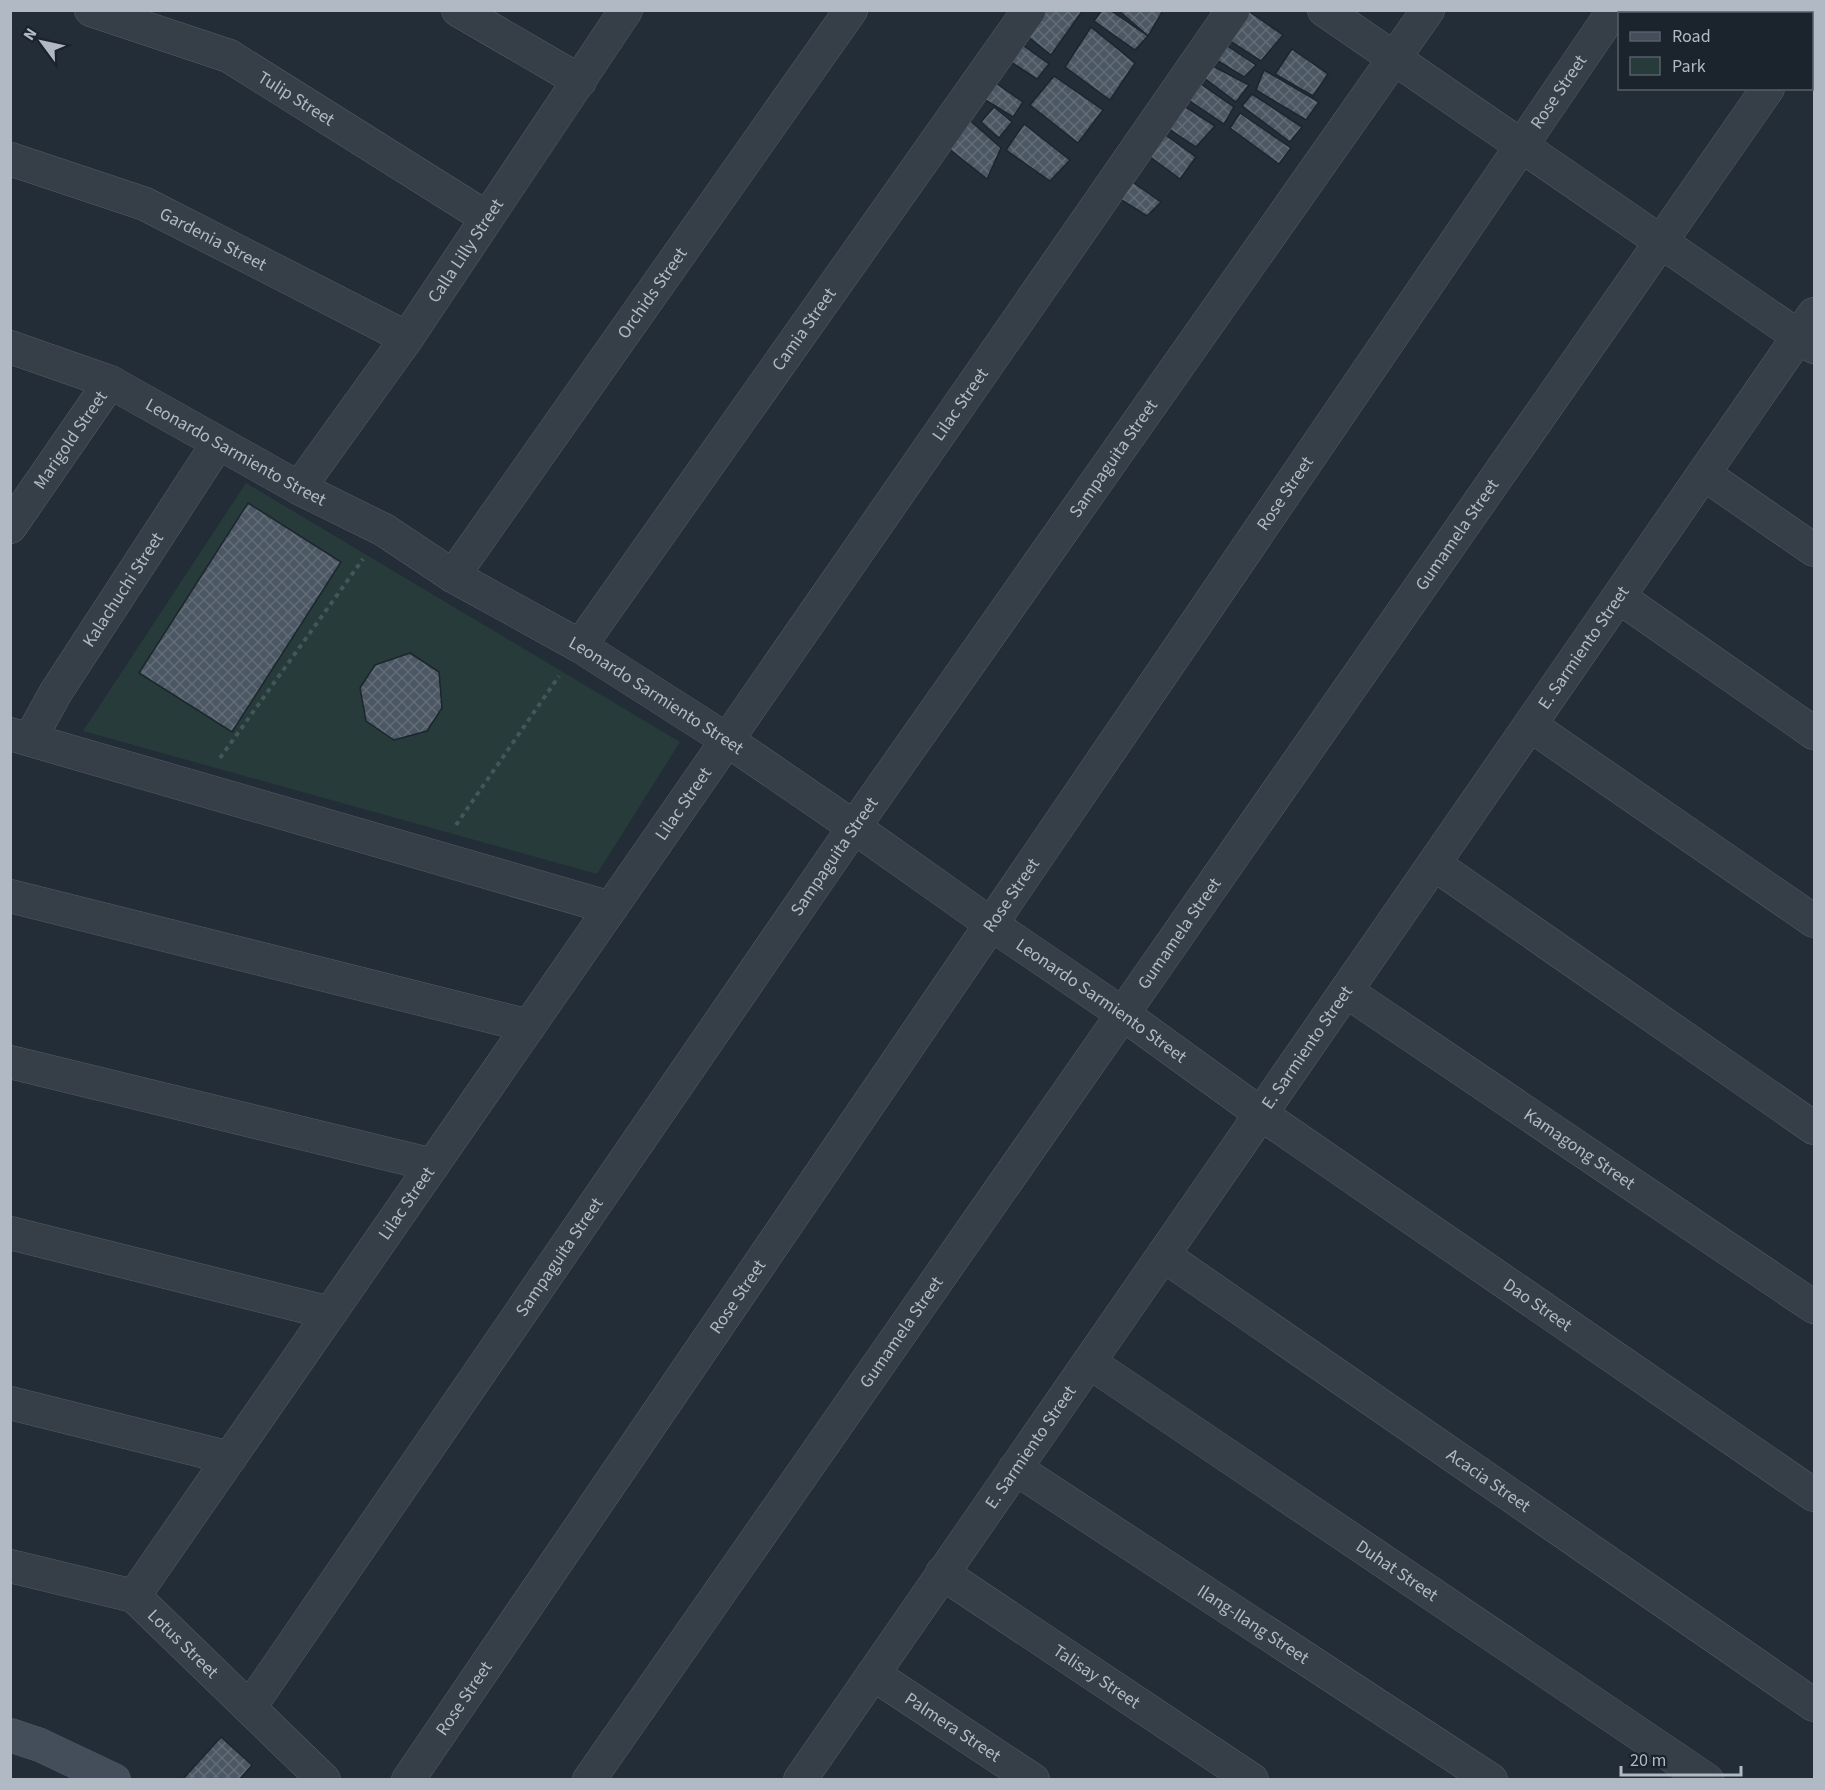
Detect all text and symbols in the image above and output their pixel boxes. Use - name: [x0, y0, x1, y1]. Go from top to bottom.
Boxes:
- north arrow: [12, 12, 72, 72]
- legend: [1618, 12, 1813, 90]
- text: N: [18, 24, 42, 45]
- text: Road: [1672, 24, 1711, 49]
- street label: Rose Street: [1524, 49, 1593, 134]
- text: Park: [1672, 54, 1706, 79]
- street label: Tulip Street: [253, 65, 340, 132]
- street label: Calla Lilly Street: [421, 193, 509, 308]
- street label: Gardenia Street: [155, 201, 271, 277]
- street label: Orchids Street: [611, 242, 693, 344]
- street label: Camia Street: [766, 282, 842, 376]
- street label: Lilac Street: [926, 363, 994, 446]
- street label: Marigold Street: [27, 385, 113, 494]
- street label: Leonardo Sarmiento Street: [141, 392, 330, 512]
- street label: Sampaguita Street: [1063, 394, 1163, 522]
- street label: Rose Street: [1250, 451, 1319, 535]
- street label: Gumamela Street: [1409, 474, 1505, 596]
- street label: Kalachuchi Street: [76, 527, 169, 652]
- street label: E. Sarmiento Street: [1532, 581, 1635, 714]
- street label: Leonardo Sarmiento Street: [564, 630, 749, 760]
- street label: Lilac Street: [649, 762, 717, 845]
- street label: Sampaguita Street: [784, 792, 884, 921]
- street label: Rose Street: [977, 853, 1045, 937]
- street label: Gumamela Street: [1131, 872, 1227, 994]
- street label: Leonardo Sarmiento Street: [1011, 932, 1192, 1069]
- street label: E. Sarmiento Street: [1255, 980, 1358, 1114]
- street label: Kamagong Street: [1519, 1102, 1640, 1195]
- street label: Lilac Street: [372, 1162, 440, 1245]
- street label: Sampaguita Street: [509, 1192, 609, 1321]
- street label: Rose Street: [703, 1254, 772, 1339]
- street label: Gumamela Street: [853, 1271, 949, 1393]
- street label: Dao Street: [1498, 1272, 1577, 1337]
- street label: E. Sarmiento Street: [979, 1380, 1082, 1514]
- street label: Acacia Street: [1442, 1442, 1536, 1518]
- street label: Duhat Street: [1351, 1534, 1443, 1607]
- street label: Ilang-Ilang Street: [1193, 1578, 1314, 1670]
- street label: Lotus Street: [142, 1603, 224, 1684]
- street label: Talisay Street: [1048, 1638, 1145, 1715]
- street label: Rose Street: [429, 1656, 498, 1740]
- street label: Palmera Street: [900, 1686, 1006, 1768]
- scale bar: [1621, 1739, 1741, 1777]
- text: 20 m: [1630, 1748, 1666, 1773]

